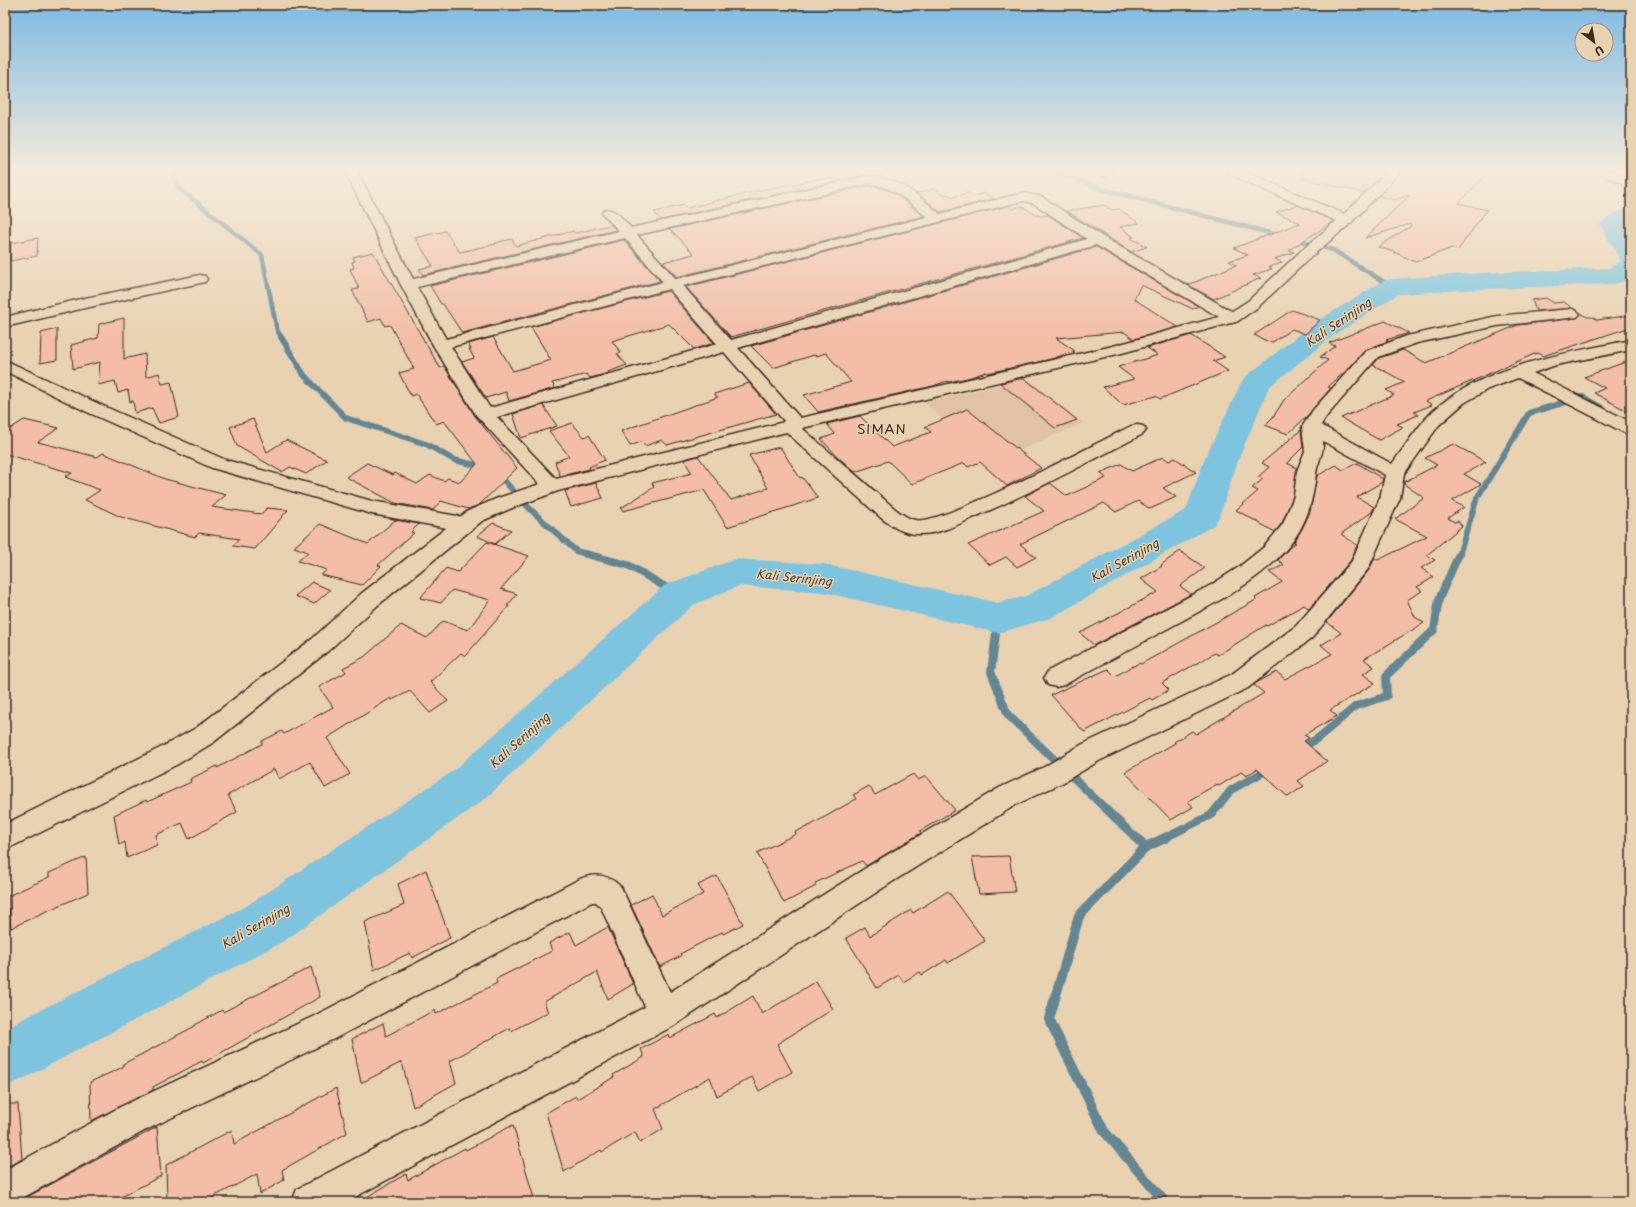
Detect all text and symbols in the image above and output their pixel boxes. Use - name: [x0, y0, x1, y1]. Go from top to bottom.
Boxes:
- north arrow: [1574, 22, 1614, 62]
- text: U: [1591, 42, 1607, 60]
- water label: Kali Serinjing: [1301, 293, 1375, 351]
- district label: SIMAN: [857, 419, 907, 438]
- water label: Kali Serinjing: [1086, 533, 1163, 586]
- water label: Kali Serinjing: [755, 564, 834, 590]
- water label: Kali Serinjing: [485, 707, 554, 772]
- water label: Kali Serinjing: [218, 899, 293, 953]

